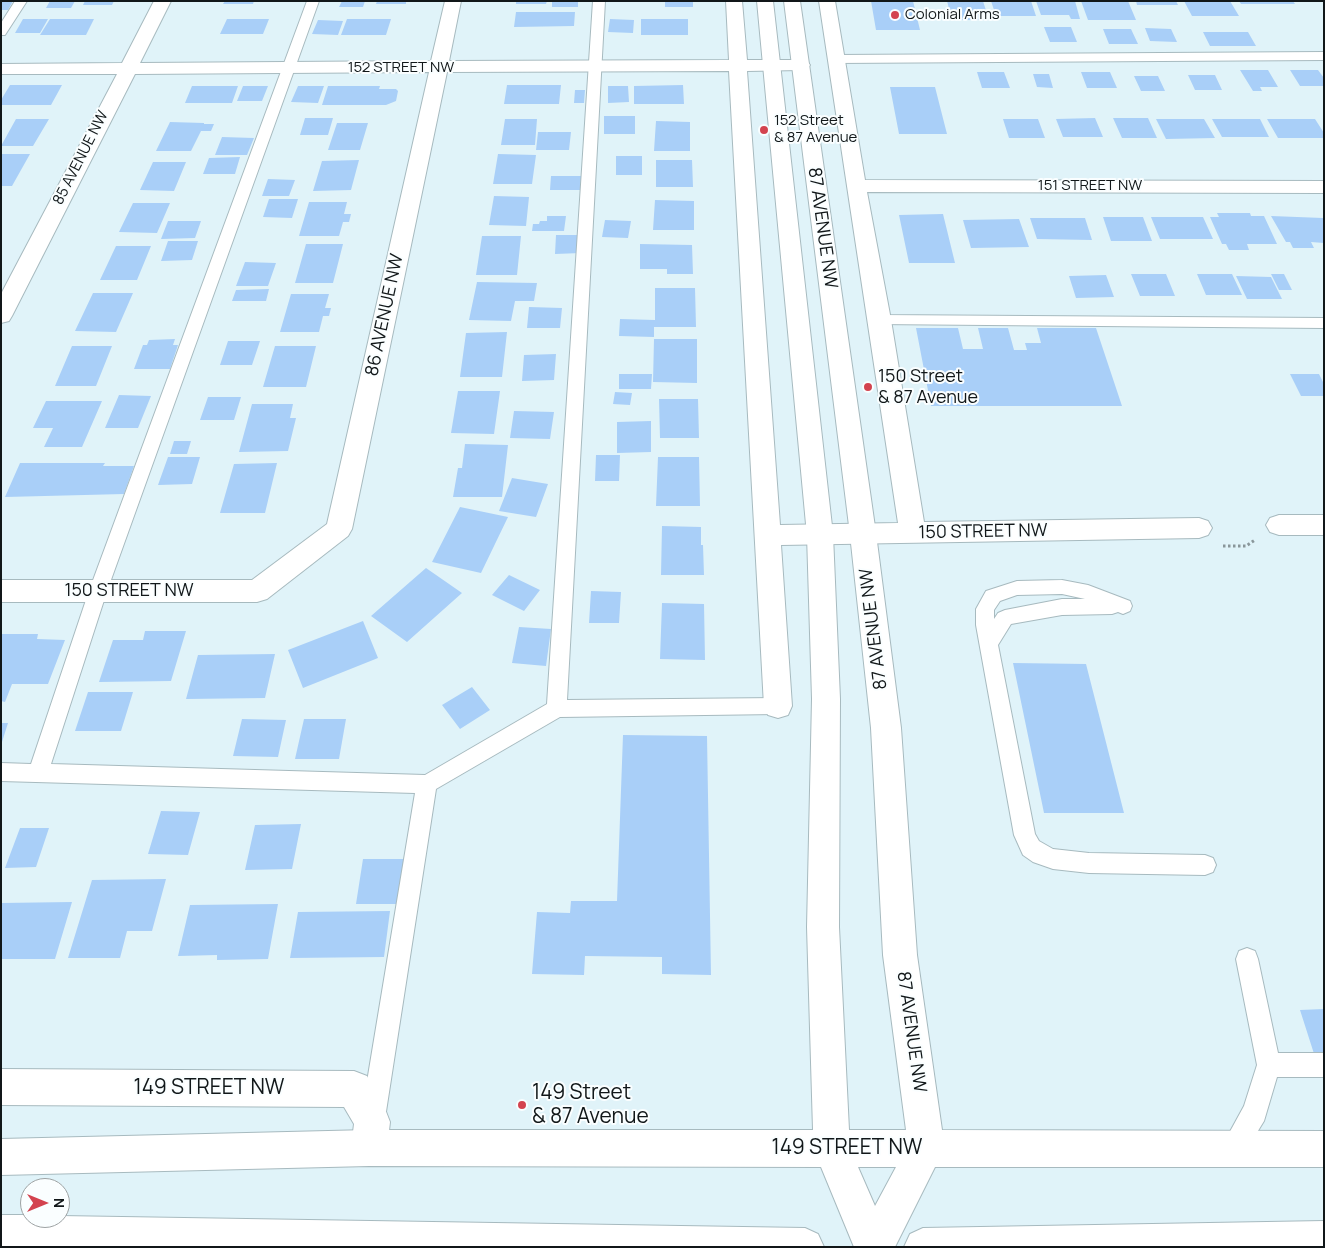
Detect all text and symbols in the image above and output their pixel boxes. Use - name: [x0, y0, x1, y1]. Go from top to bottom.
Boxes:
- place label: Colonial Arms: [905, 6, 1000, 24]
- marker: Colonial Arms: [889, 9, 901, 21]
- street label: 152 STREET NW: [348, 59, 454, 77]
- street label: 85 AVENUE NW: [50, 108, 112, 208]
- place label: 152 Street & 87 Avenue: [774, 112, 857, 147]
- marker: 152 Street & 87 Avenue: [758, 124, 770, 136]
- street label: 87 AVENUE NW: [803, 166, 841, 290]
- street label: 151 STREET NW: [1038, 177, 1142, 195]
- street label: 86 AVENUE NW: [361, 252, 409, 378]
- place label: 150 Street & 87 Avenue: [878, 366, 978, 408]
- marker: 150 Street & 87 Avenue: [862, 381, 874, 393]
- street label: 150 STREET NW: [918, 520, 1048, 544]
- street label: 87 AVENUE NW: [856, 567, 892, 691]
- street label: 150 STREET NW: [64, 580, 194, 602]
- street label: 87 AVENUE NW: [892, 970, 930, 1094]
- street label: 149 STREET NW: [134, 1075, 284, 1101]
- place label: 149 Street & 87 Avenue: [532, 1080, 649, 1130]
- marker: 149 Street & 87 Avenue: [516, 1099, 528, 1111]
- street label: 149 STREET NW: [772, 1135, 922, 1161]
- north arrow: [20, 1178, 70, 1228]
- text: N: [50, 1198, 69, 1208]

